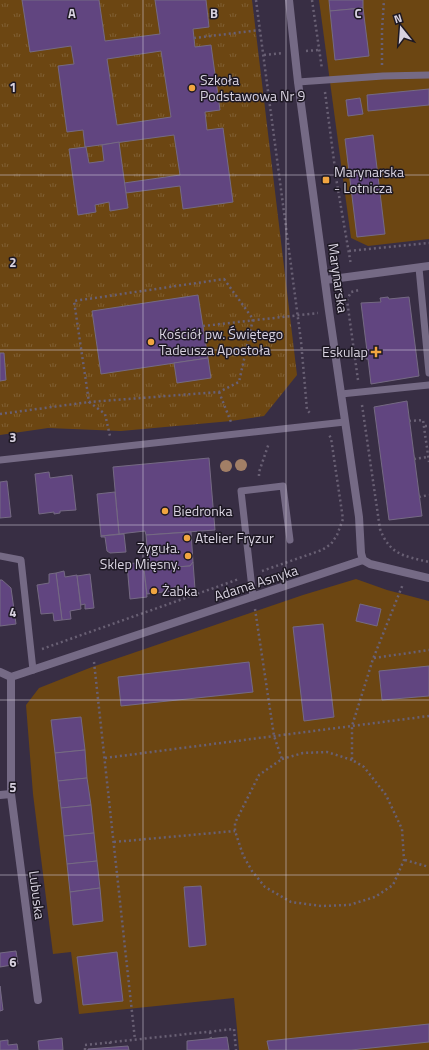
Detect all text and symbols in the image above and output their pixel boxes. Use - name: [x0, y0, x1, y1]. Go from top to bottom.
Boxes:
- text: A: [68, 3, 76, 23]
- text: B: [210, 3, 218, 23]
- text: C: [354, 3, 362, 23]
- north arrow: [381, 8, 421, 48]
- text: N: [392, 10, 404, 27]
- place label: Szkoła Podstawowa Nr 9: [200, 69, 305, 106]
- text: 1: [9, 77, 17, 97]
- marker: Szkoła Podstawowa Nr 9: [187, 83, 197, 93]
- place label: Marynarska - Lotnicza: [334, 161, 404, 198]
- marker: Marynarska - Lotnicza: [321, 175, 331, 185]
- street label: Marynarska: [323, 242, 354, 314]
- text: 2: [9, 252, 17, 272]
- place label: Kościół pw. Świętego Tadeusza Apostoła: [159, 323, 283, 360]
- marker: Kościół pw. Świętego Tadeusza Apostoła: [146, 337, 156, 347]
- place label: Eskulap: [322, 341, 368, 362]
- marker: Eskulap: [371, 347, 381, 357]
- text: 3: [9, 427, 17, 447]
- place label: Biedronka: [173, 500, 232, 521]
- marker: Biedronka: [160, 506, 170, 516]
- place label: Atelier Fryzur: [195, 527, 274, 548]
- marker: Atelier Fryzur: [182, 533, 192, 543]
- place label: Zyguła. Sklep Mięsny.: [100, 537, 180, 574]
- marker: Zyguła. Sklep Mięsny.: [183, 551, 193, 561]
- street label: Adama Asnyka: [211, 559, 301, 606]
- place label: Żabka: [162, 580, 198, 601]
- marker: Żabka: [149, 586, 159, 596]
- text: 4: [9, 602, 17, 622]
- text: 5: [9, 777, 17, 797]
- street label: Lubuska: [24, 869, 51, 921]
- text: 6: [9, 952, 17, 972]

